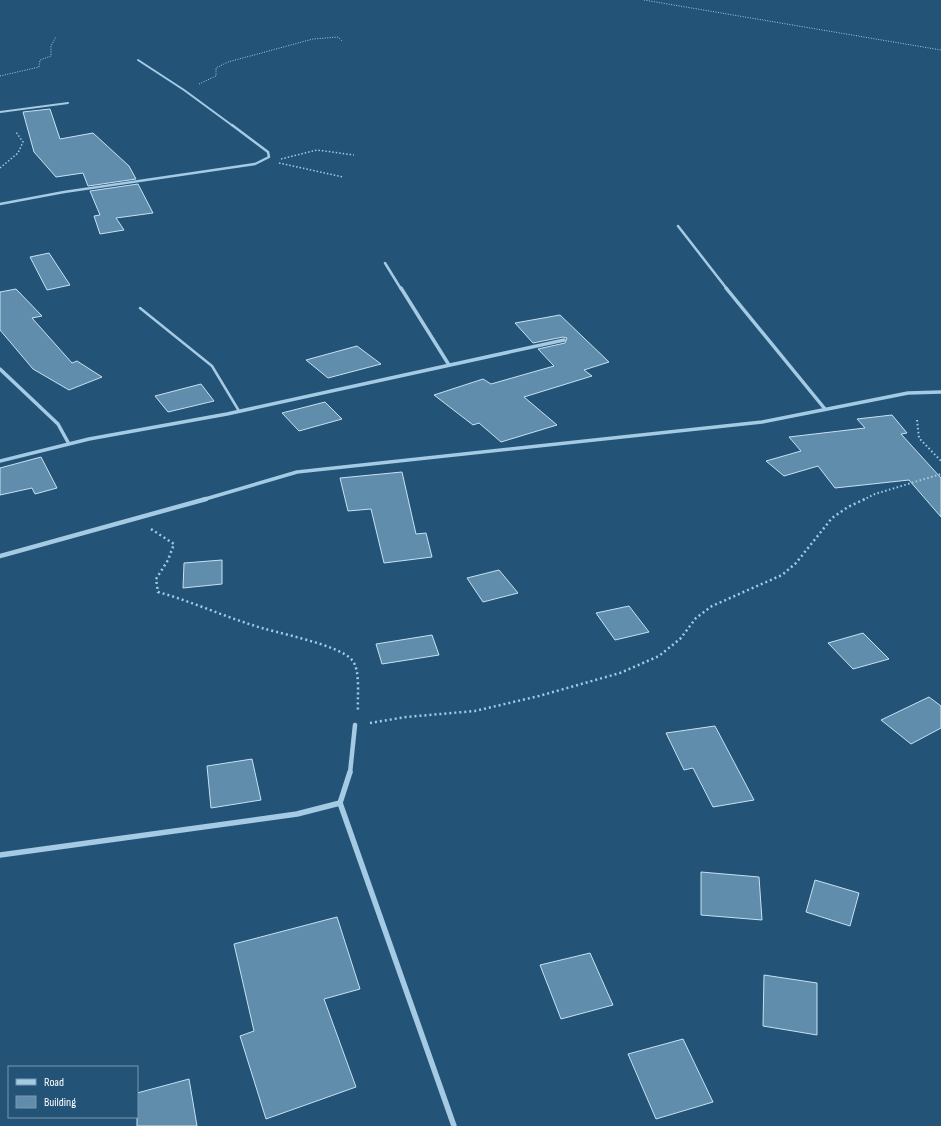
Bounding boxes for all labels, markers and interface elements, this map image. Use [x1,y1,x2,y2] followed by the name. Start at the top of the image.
[8,1066,138,1118] legend
[44,1075,64,1090] text: Road
[44,1095,76,1110] text: Building

